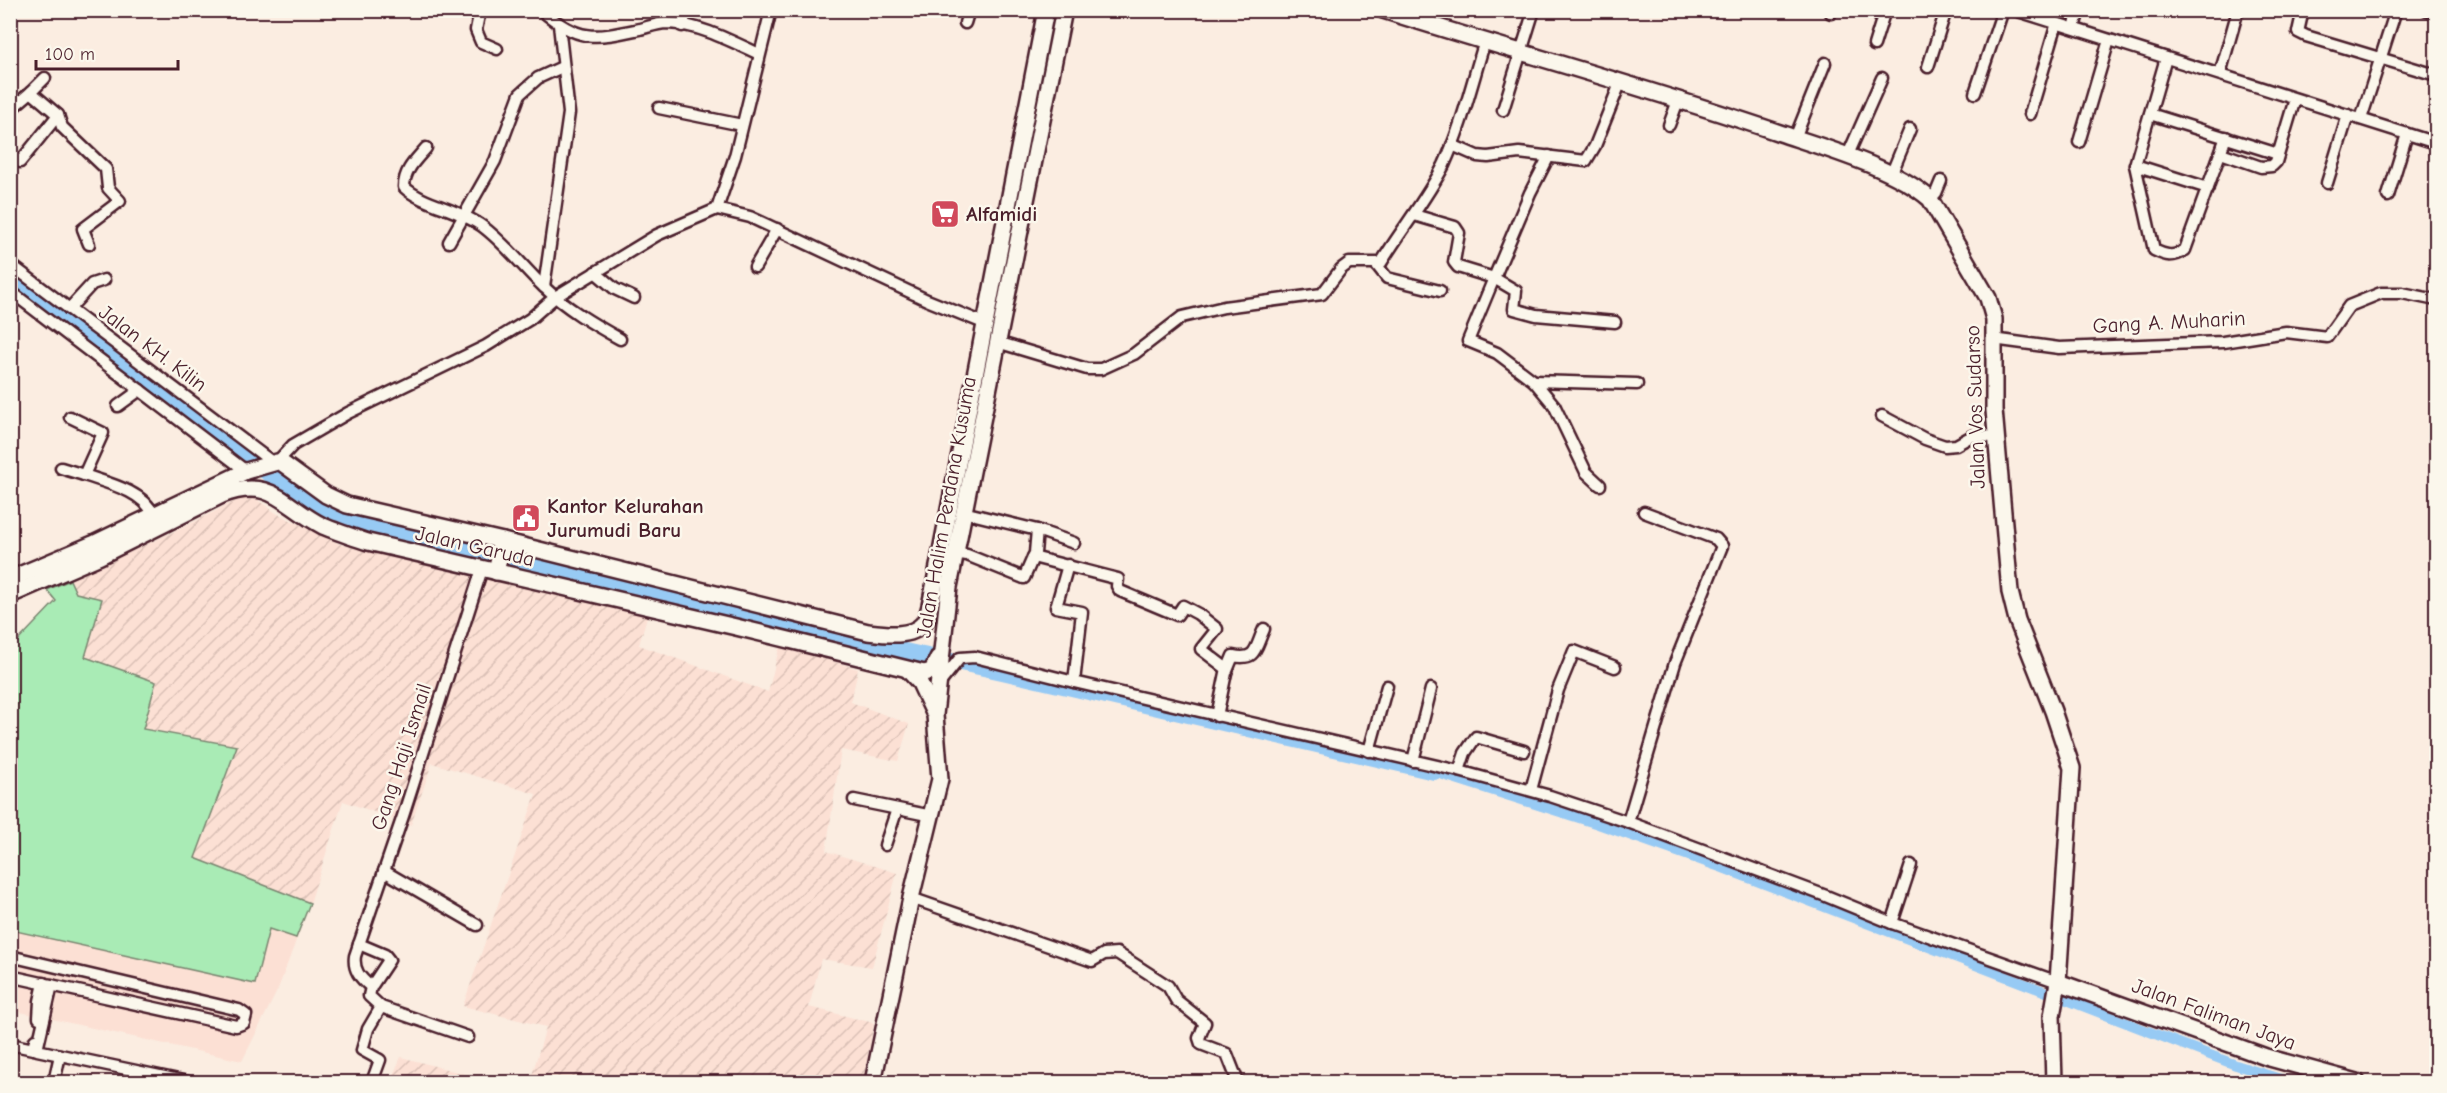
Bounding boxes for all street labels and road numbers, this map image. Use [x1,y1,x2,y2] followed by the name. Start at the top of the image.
[94,300,212,396] street label: Jalan KH. Kilin
[2092,306,2246,338] street label: Gang A. Muharin
[1960,325,1990,489] street label: Jalan Vos Sudarso
[911,374,981,640] street label: Jalan Halim Perdana Kusuma
[413,521,537,571] street label: Jalan Garuda
[366,681,436,833] street label: Gang Haji Ismail
[2129,973,2299,1055] street label: Jalan Faliman Jaya

